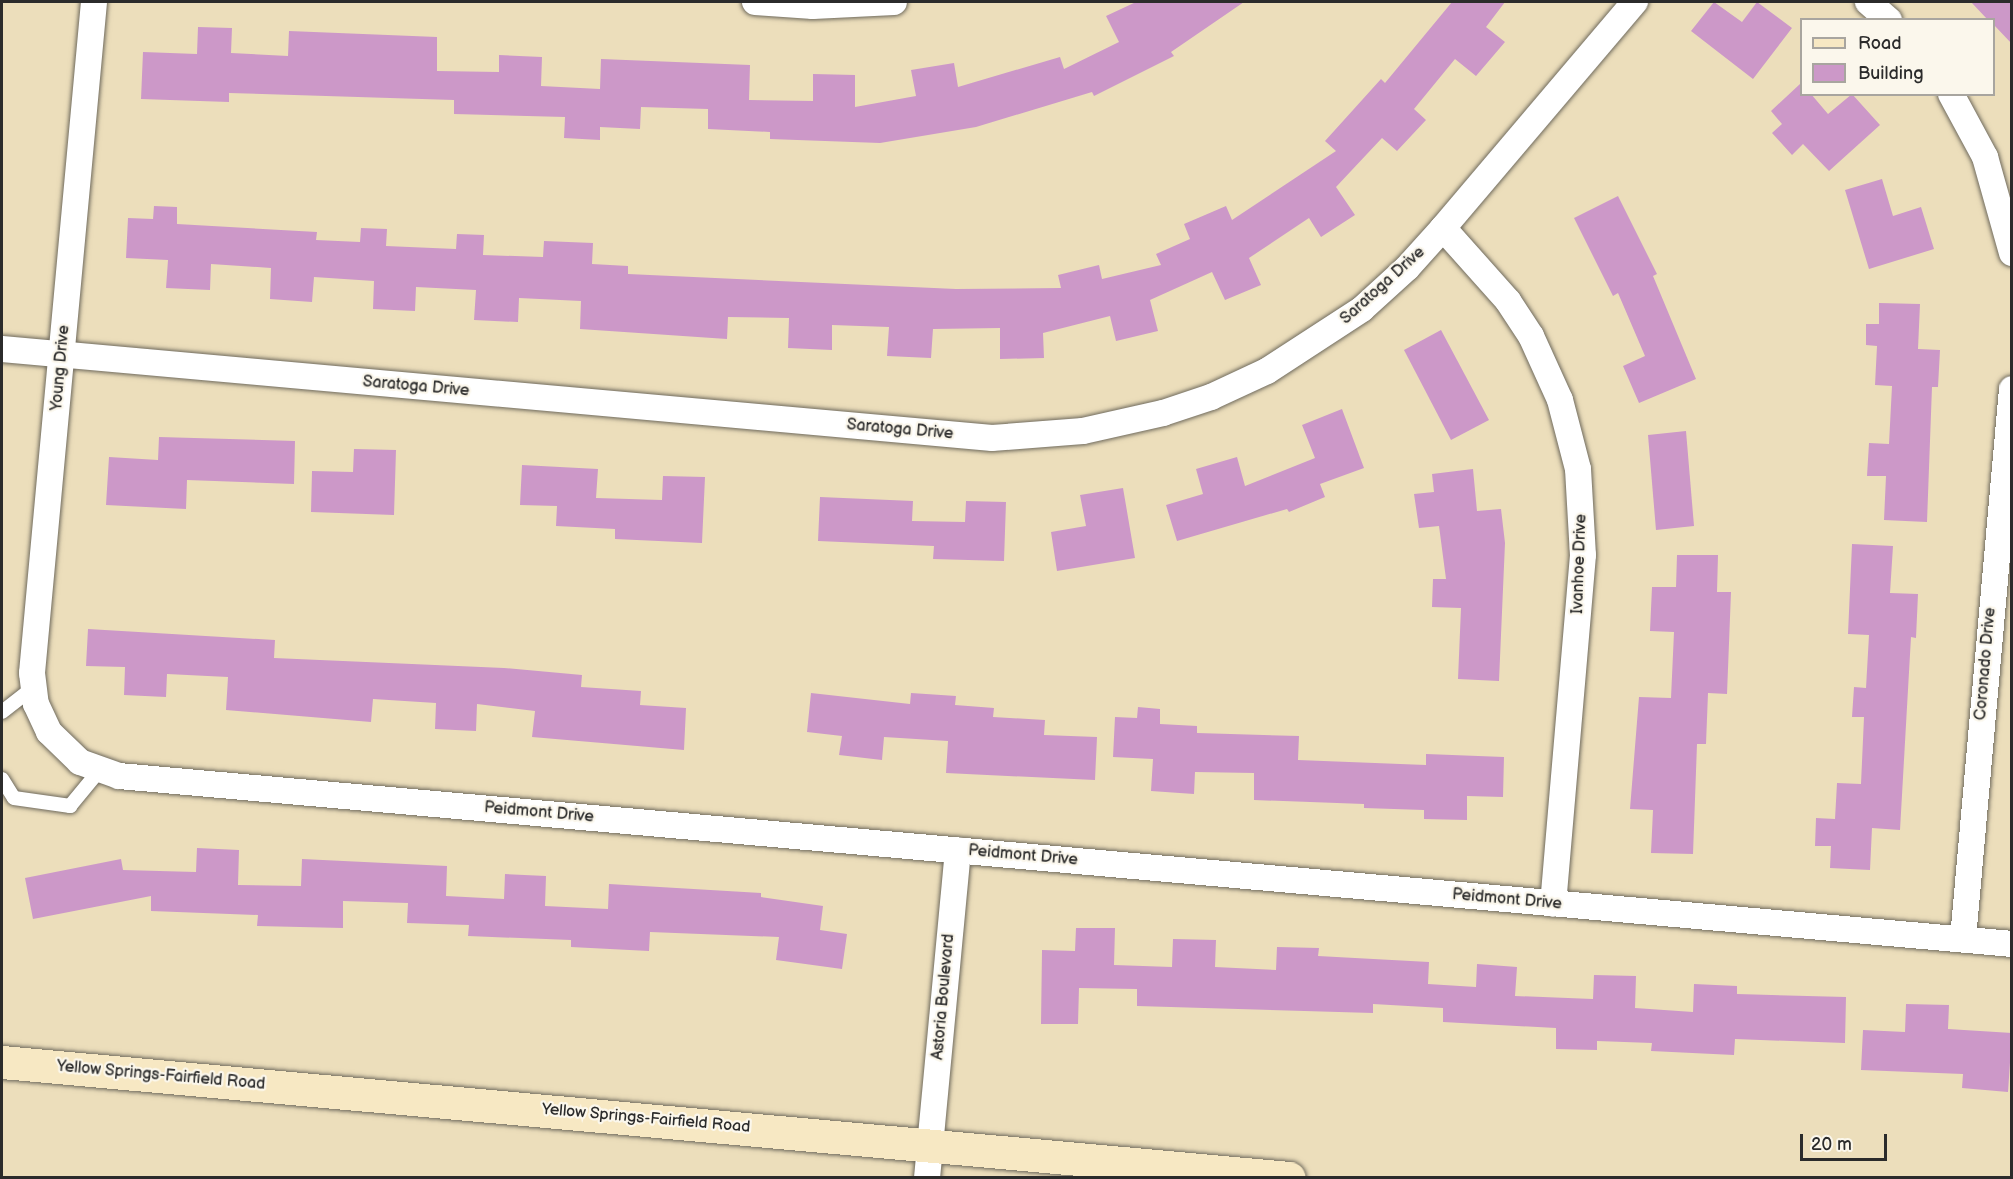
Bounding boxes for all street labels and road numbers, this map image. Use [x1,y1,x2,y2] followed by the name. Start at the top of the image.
[1337,243,1429,329] street label: Saratoga Drive
[48,324,74,412] street label: Young Drive
[362,373,470,401] street label: Saratoga Drive
[846,416,954,444] street label: Saratoga Drive
[1569,514,1591,614] street label: Ivanhoe Drive
[1972,607,2000,721] street label: Coronado Drive
[483,799,595,827] street label: Peidmont Drive
[967,842,1079,870] street label: Peidmont Drive
[1451,886,1563,914] street label: Peidmont Drive
[929,933,959,1061] street label: Astoria Boulevard
[56,1057,266,1095] street label: Yellow Springs-Fairfield Road
[541,1100,751,1138] street label: Yellow Springs-Fairfield Road

